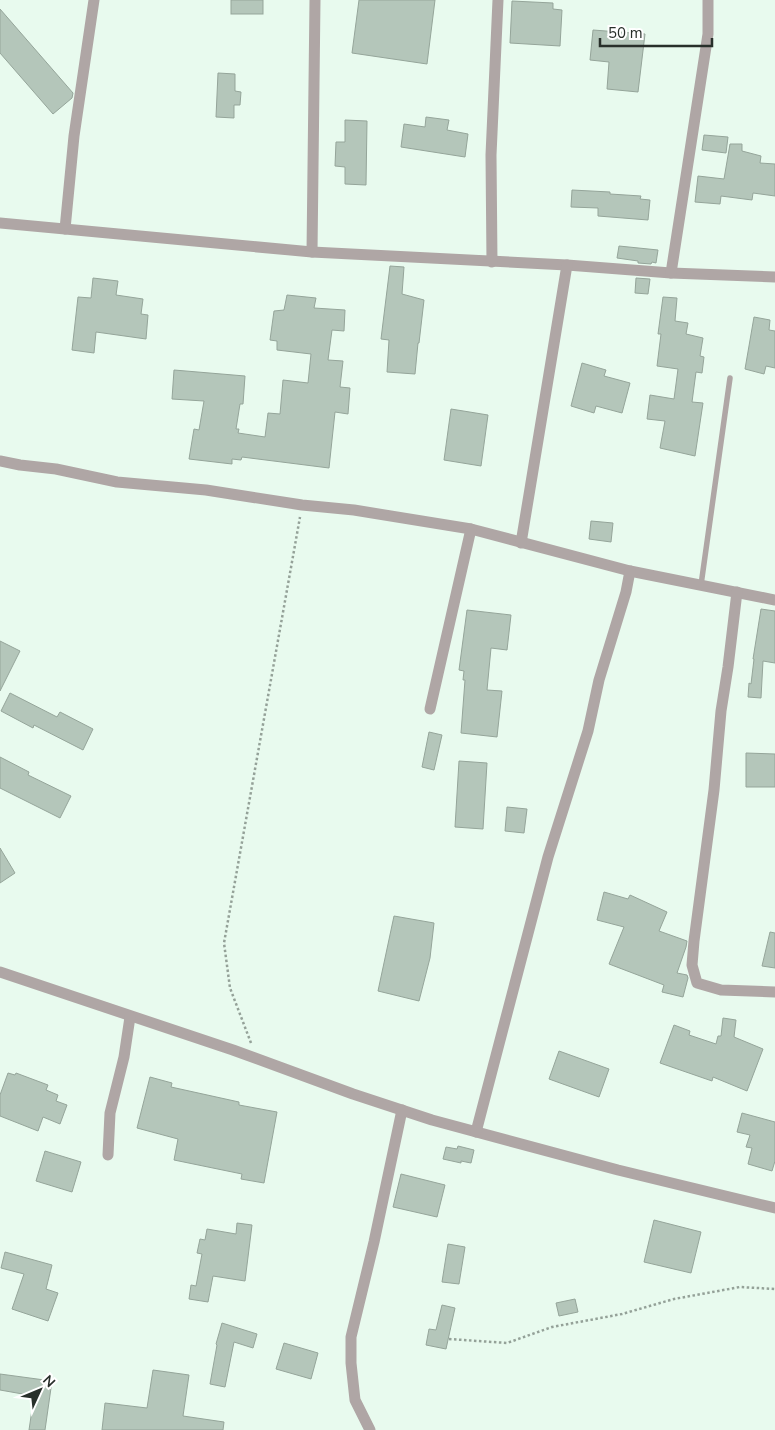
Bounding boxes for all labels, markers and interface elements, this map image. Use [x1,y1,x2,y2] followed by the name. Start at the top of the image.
[600,15,712,47] scale bar
[608,23,643,43] text: 50 m
[15,1365,65,1415] north arrow
[39,1371,59,1392] text: N

